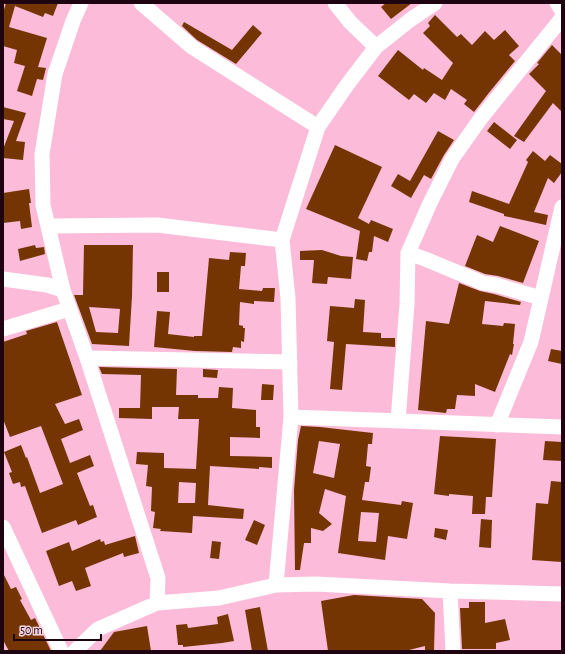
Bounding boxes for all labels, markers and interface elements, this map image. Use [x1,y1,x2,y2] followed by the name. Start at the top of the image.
[14,616,101,642] scale bar
[20,624,43,636] text: 50 m

